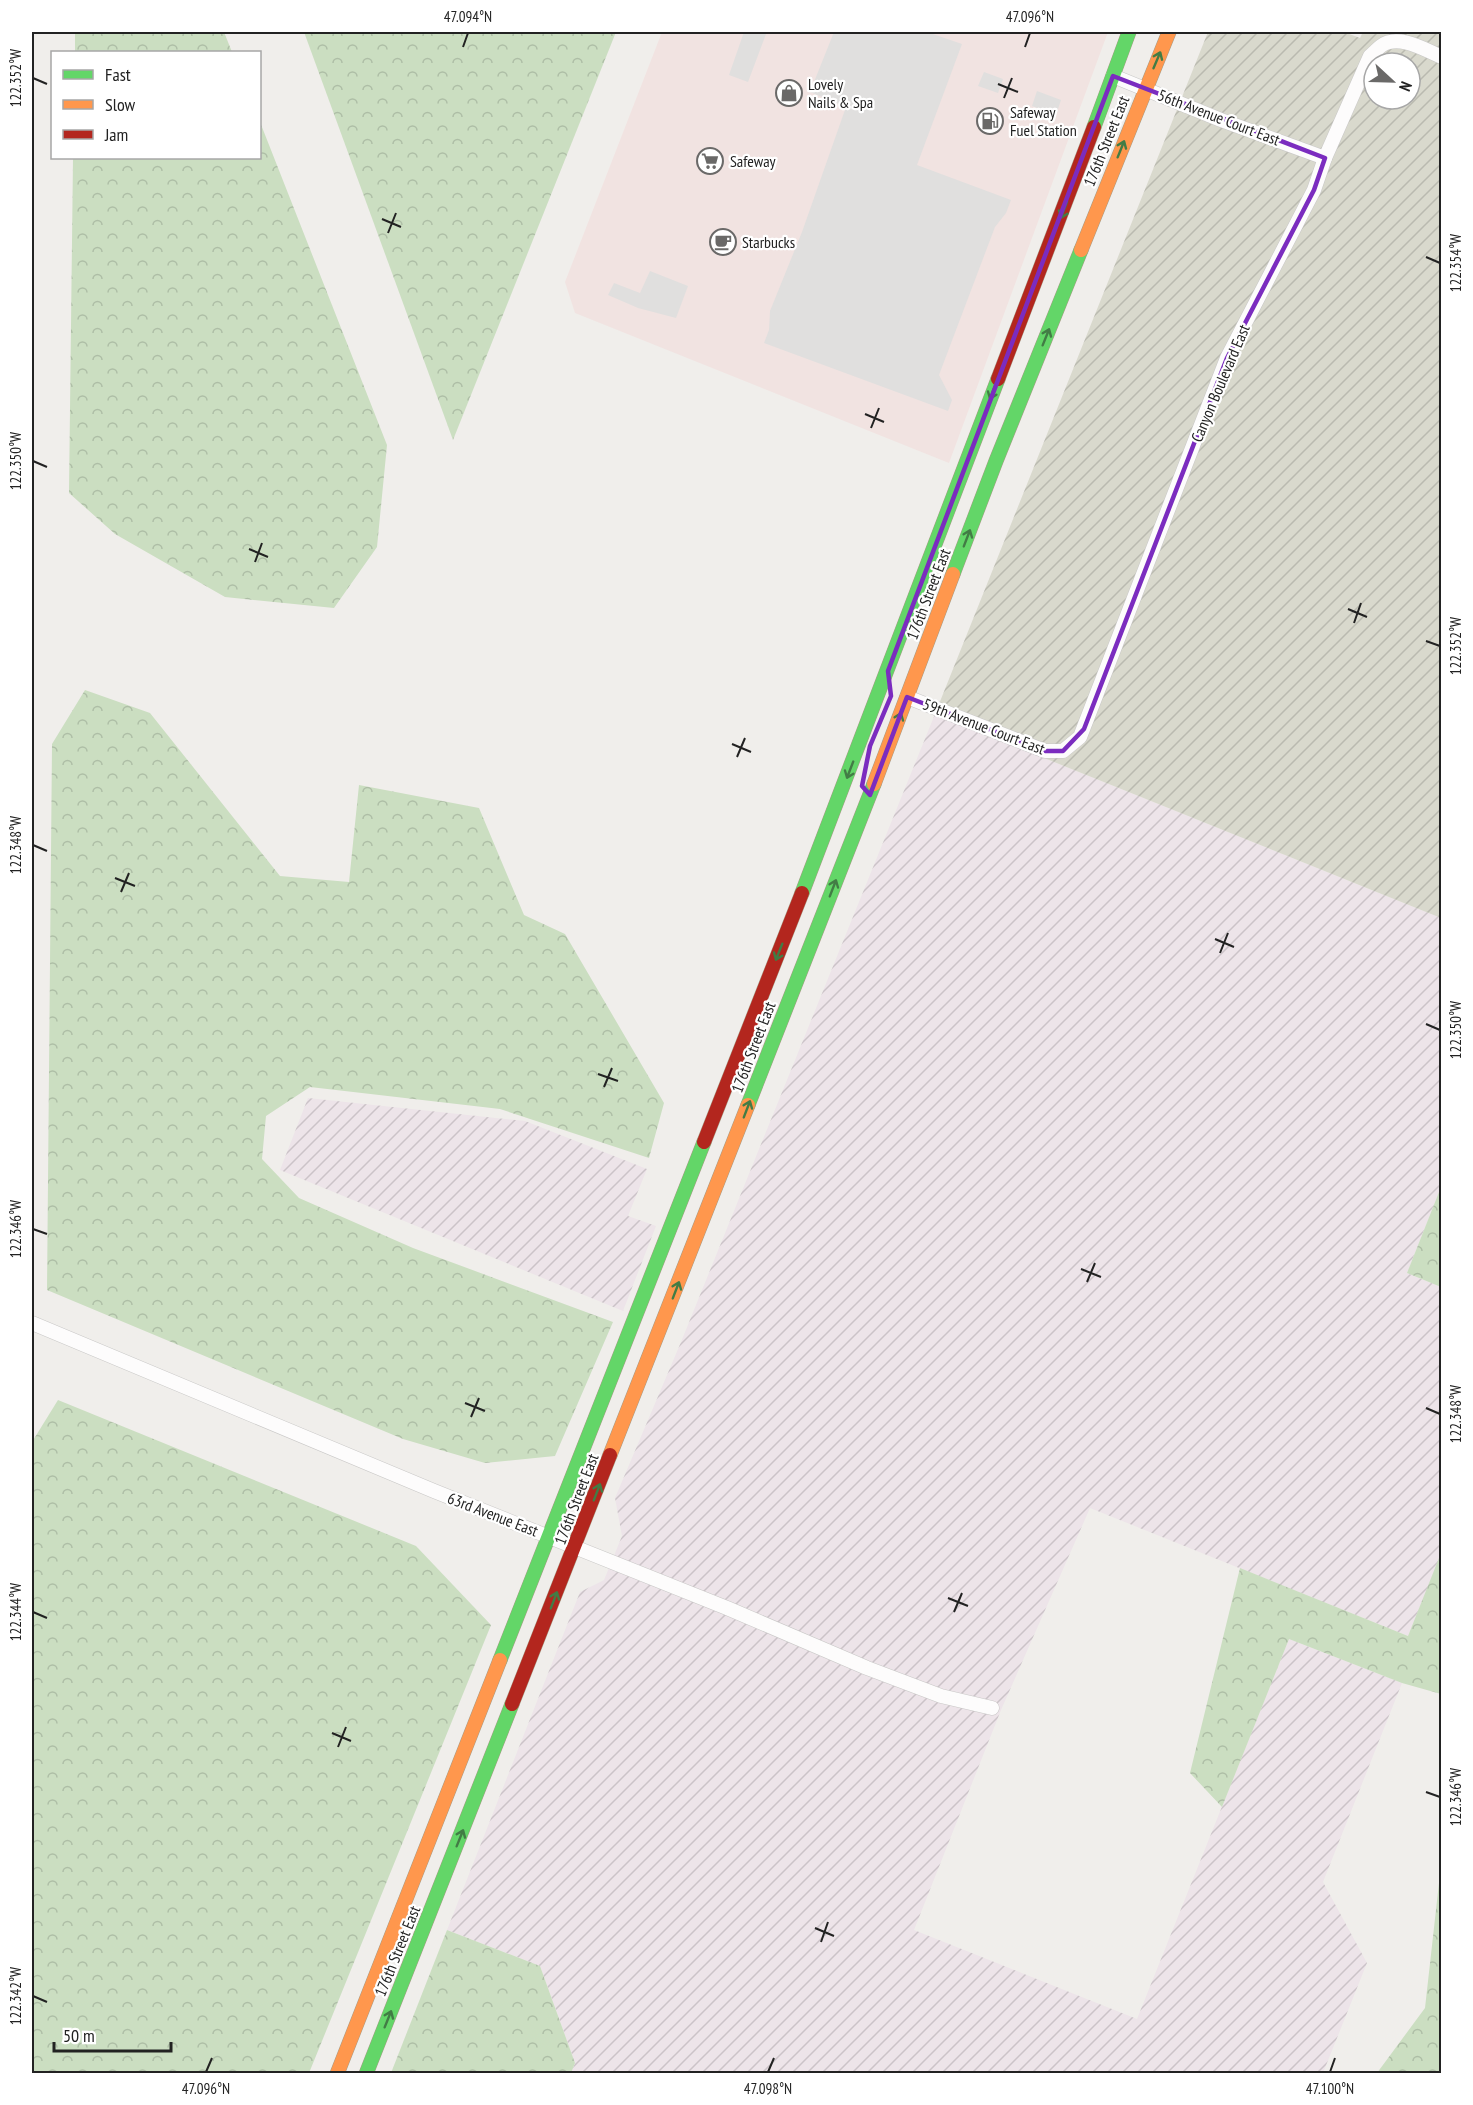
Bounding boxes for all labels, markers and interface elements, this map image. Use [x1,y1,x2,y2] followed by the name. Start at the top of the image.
[444,7,492,26] text: 47.094°N
[1006,7,1054,26] text: 47.096°N
[6,49,25,107] text: 122.352°W
[51,51,261,159] legend
[1152,51,1163,70] one-way arrow
[1362,51,1422,111] north arrow
[105,63,131,86] text: Fast
[808,74,873,112] place label: Lovely Nails & Spa
[774,78,804,108] shop icon: Lovely Nails & Spa
[1395,79,1417,94] text: N
[1155,85,1283,150] street label: 56th Avenue Court East
[1079,92,1133,189] street label: 176th Street East
[105,93,136,116] text: Slow
[1010,102,1077,140] place label: Safeway Fuel Station
[975,106,1005,136] fuel station icon: Safeway Fuel Station
[104,123,128,146] text: Jam
[1116,140,1127,159] one-way arrow
[695,146,725,176] supermarket icon: Safeway
[730,151,776,171] place label: Safeway
[1057,200,1068,218] one-way arrow
[708,227,738,257] cafe icon: Starbucks
[742,232,795,252] place label: Starbucks
[1446,234,1465,292] text: 122.354°W
[1186,321,1254,445] street label: Canyon Boulevard East
[1041,329,1052,347] one-way arrow
[987,382,998,400] one-way arrow
[6,432,25,490] text: 122.350°W
[962,530,973,548] one-way arrow
[901,545,955,642] street label: 176th Street East
[1446,617,1465,675] text: 122.352°W
[920,694,1048,759] street label: 59th Avenue Court East
[893,712,904,731] one-way arrow
[844,761,855,779] one-way arrow
[6,816,25,874] text: 122.348°W
[828,879,839,898] one-way arrow
[773,942,784,961] one-way arrow
[726,998,780,1095] street label: 176th Street East
[1446,1001,1465,1059] text: 122.350°W
[742,1100,753,1119] one-way arrow
[6,1200,25,1258] text: 122.346°W
[671,1282,682,1300] one-way arrow
[1446,1385,1465,1443] text: 122.348°W
[549,1450,603,1547] street label: 176th Street East
[592,1483,603,1501] one-way arrow
[445,1488,542,1541] street label: 63rd Avenue East
[6,1583,25,1641] text: 122.344°W
[549,1592,560,1610] one-way arrow
[1446,1768,1465,1826] text: 122.346°W
[455,1829,466,1848] one-way arrow
[370,1902,424,1999] street label: 176th Street East
[6,1967,25,2025] text: 122.342°W
[383,2010,394,2029] one-way arrow
[54,2015,171,2053] scale bar
[63,2024,95,2047] text: 50 m
[182,2079,230,2098] text: 47.096°N
[744,2079,792,2098] text: 47.098°N
[1306,2079,1354,2098] text: 47.100°N

